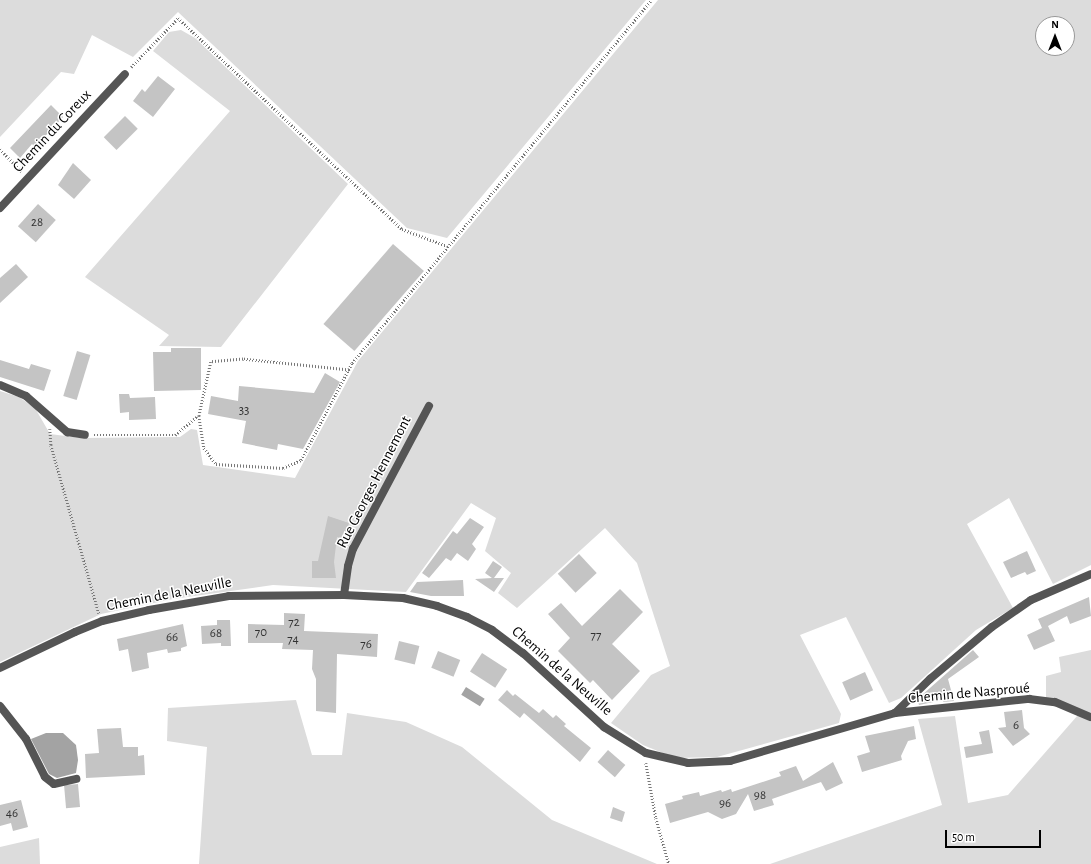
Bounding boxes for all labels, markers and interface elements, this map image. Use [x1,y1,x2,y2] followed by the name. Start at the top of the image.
[1035,16,1075,56] north arrow
[1051,19,1059,30] text: N
[9,86,95,176] street label: Chemin du Coreux
[31,215,43,231] house number: 28
[239,403,249,419] house number: 33
[333,413,415,551] street label: Rue Georges Hennemont
[105,573,233,615] street label: Chemin de la Neuville
[288,615,300,631] house number: 72
[508,622,616,720] street label: Chemin de la Neuville
[255,625,267,641] house number: 70
[210,626,222,642] house number: 68
[591,628,601,644] house number: 77
[166,630,178,646] house number: 66
[287,632,299,648] house number: 74
[360,637,372,653] house number: 76
[907,679,1031,707] street label: Chemin de Nasproué
[1013,718,1019,734] house number: 6
[754,788,766,804] house number: 98
[719,796,731,812] house number: 96
[6,806,18,822] house number: 46
[947,822,1043,848] scale bar
[952,831,975,843] text: 50 m

